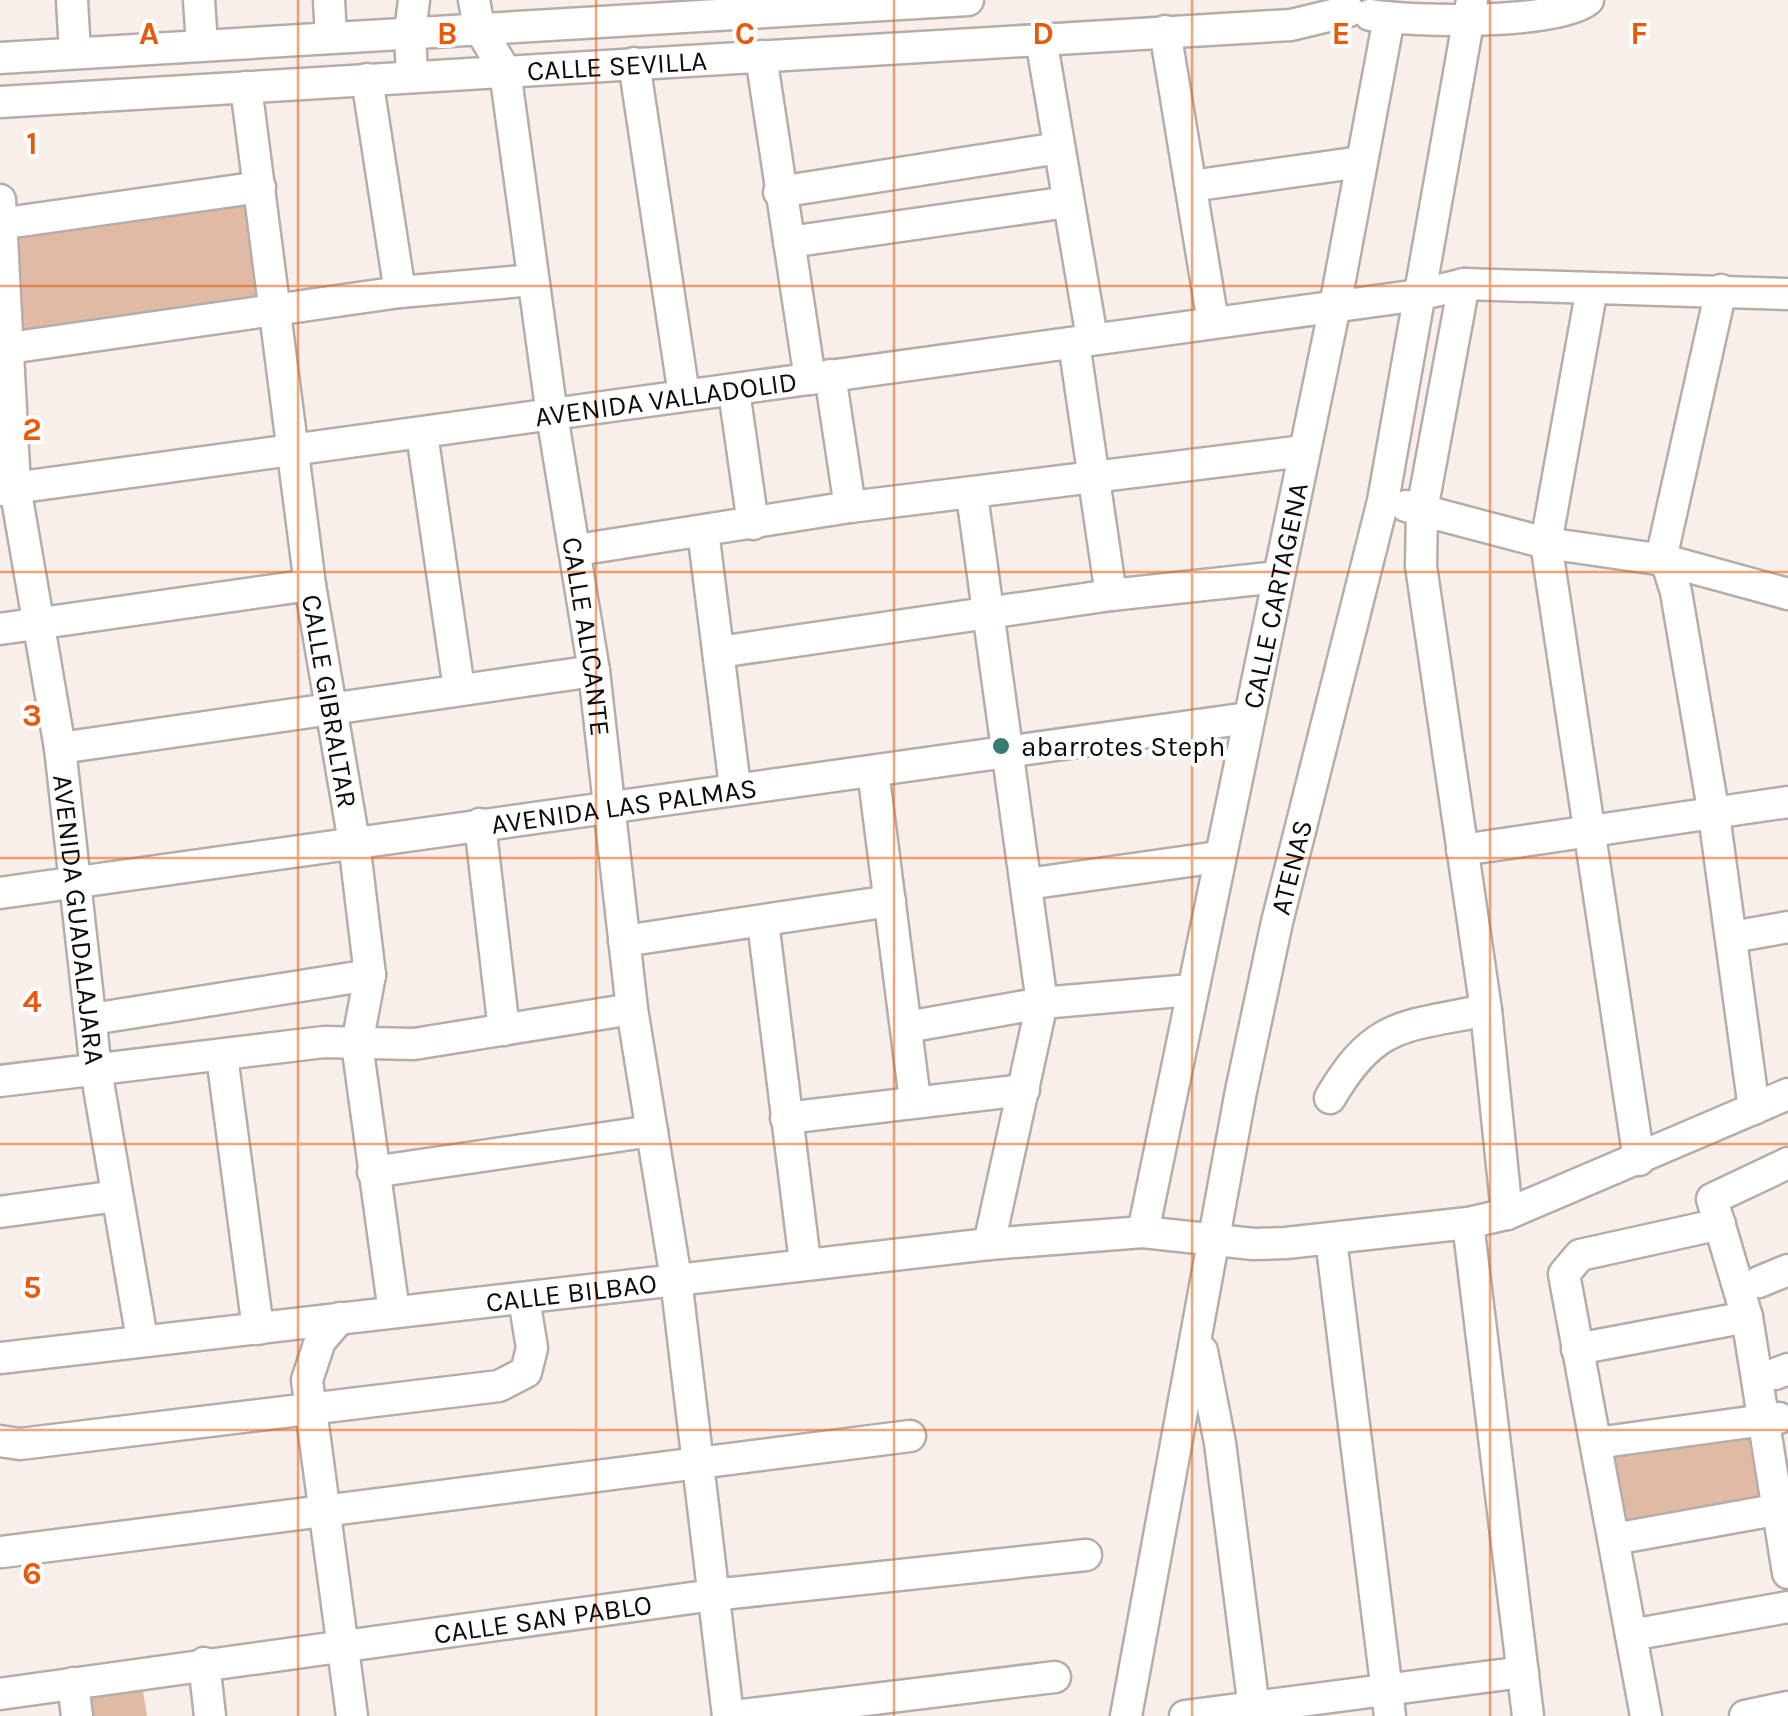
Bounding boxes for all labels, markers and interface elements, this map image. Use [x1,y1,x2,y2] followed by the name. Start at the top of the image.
[139,15,159,52] text: A
[437,15,457,52] text: B
[735,15,755,52] text: C
[1032,15,1054,52] text: D
[1332,15,1350,52] text: E
[1630,15,1648,52] text: F
[526,44,708,88] street label: CALLE SEVILLA
[26,125,38,162] text: 1
[533,365,799,433] street label: AVENIDA VALLADOLID
[22,411,42,448] text: 2
[1236,480,1315,712] street label: CALLE CARTAGENA
[555,534,617,738] street label: CALLE ALICANTE
[295,592,364,811] street label: CALLE GIBRALTAR
[22,697,42,734] text: 3
[1021,730,1225,763] place label: abarrotes Steph
[990,735,1012,757] marker: abarrotes Steph
[489,771,759,841] street label: AVENIDA LAS PALMAS
[46,773,111,1067] street label: AVENIDA GUADALAJARA
[1264,816,1319,918] street label: ATENAS
[22,983,42,1020] text: 4
[484,1266,658,1319] street label: CALLE BILBAO
[23,1269,41,1306] text: 5
[22,1555,42,1592] text: 6
[432,1588,654,1651] street label: CALLE SAN PABLO

